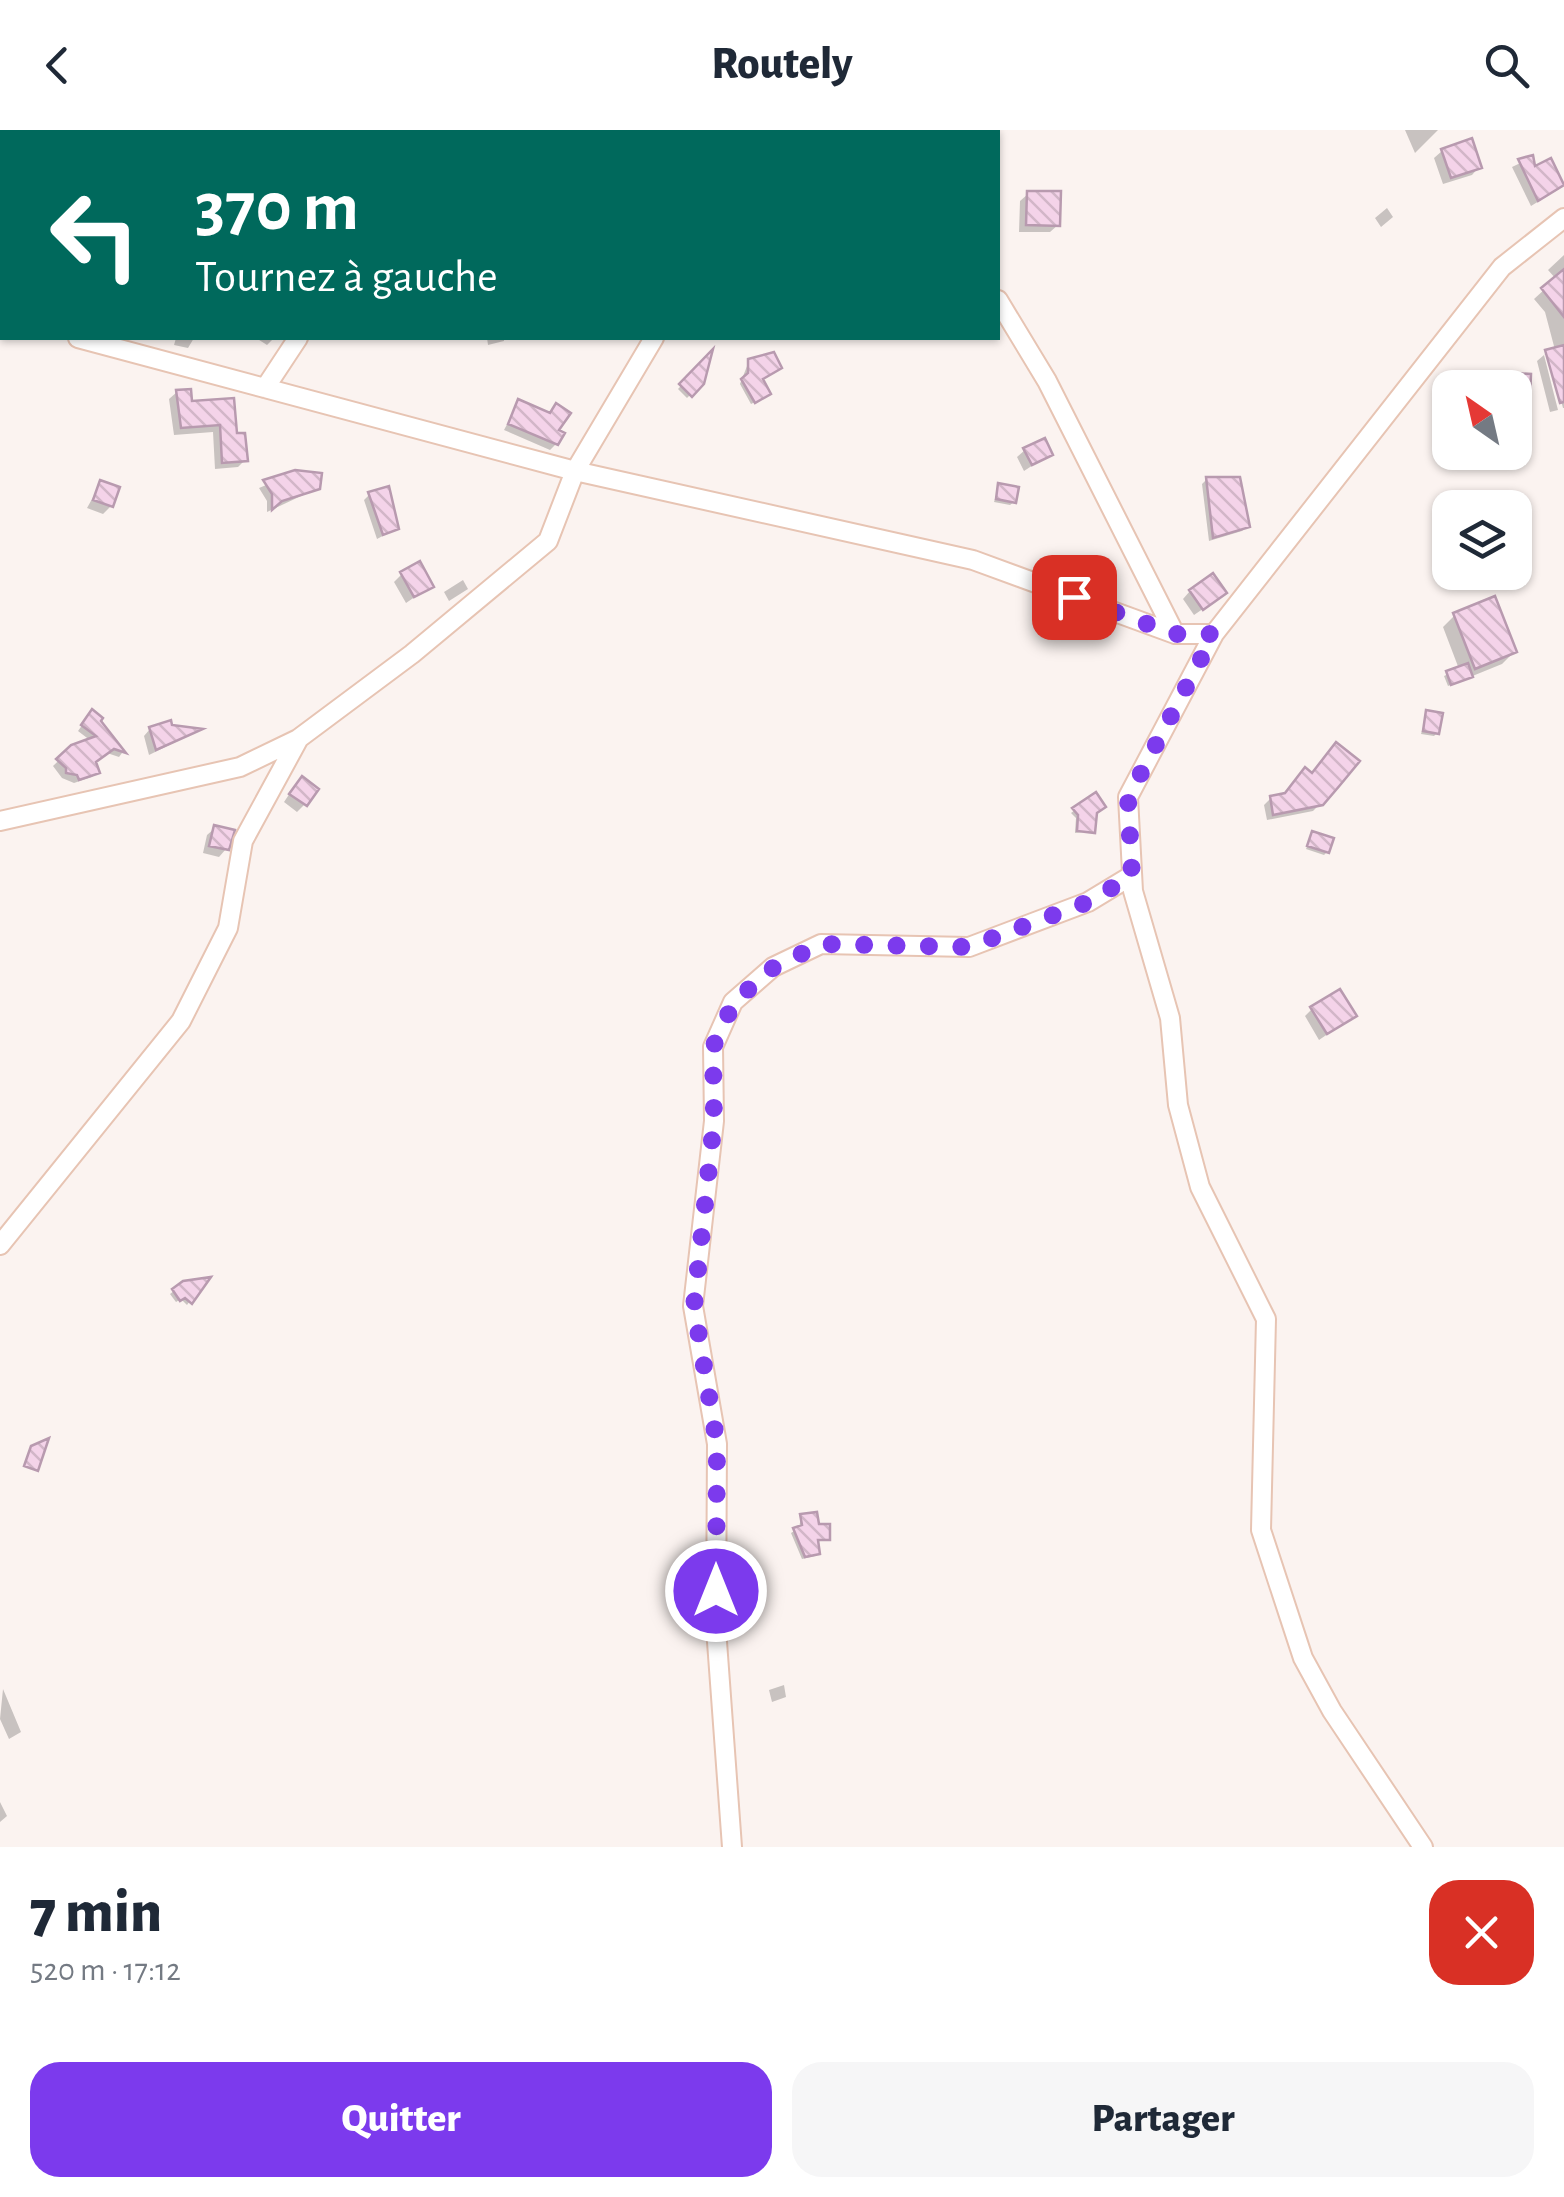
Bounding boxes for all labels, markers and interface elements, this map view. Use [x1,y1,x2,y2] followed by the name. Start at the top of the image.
[30,38,85,93] icon: back
[1479,38,1534,93] icon: search
[711,42,853,87] text: Routely
[30,170,160,300] icon: left
[195,173,359,243] text: 370 m
[195,255,498,300] text: Tournez à gauche
[1432,370,1532,470] north arrow
[1432,370,1532,590] map controls
[1432,490,1532,590] button: layers
[1032,555,1117,640] pin
[1047,570,1102,625] icon: arrive
[664,1539,768,1643] position arrow
[1429,1880,1534,1985] button: close
[30,1883,162,1943] text: 7 min
[30,1954,181,1986] text: 520 m · 17:12
[30,2062,772,2177] button: Quitter
[792,2062,1534,2177] button: Partager

